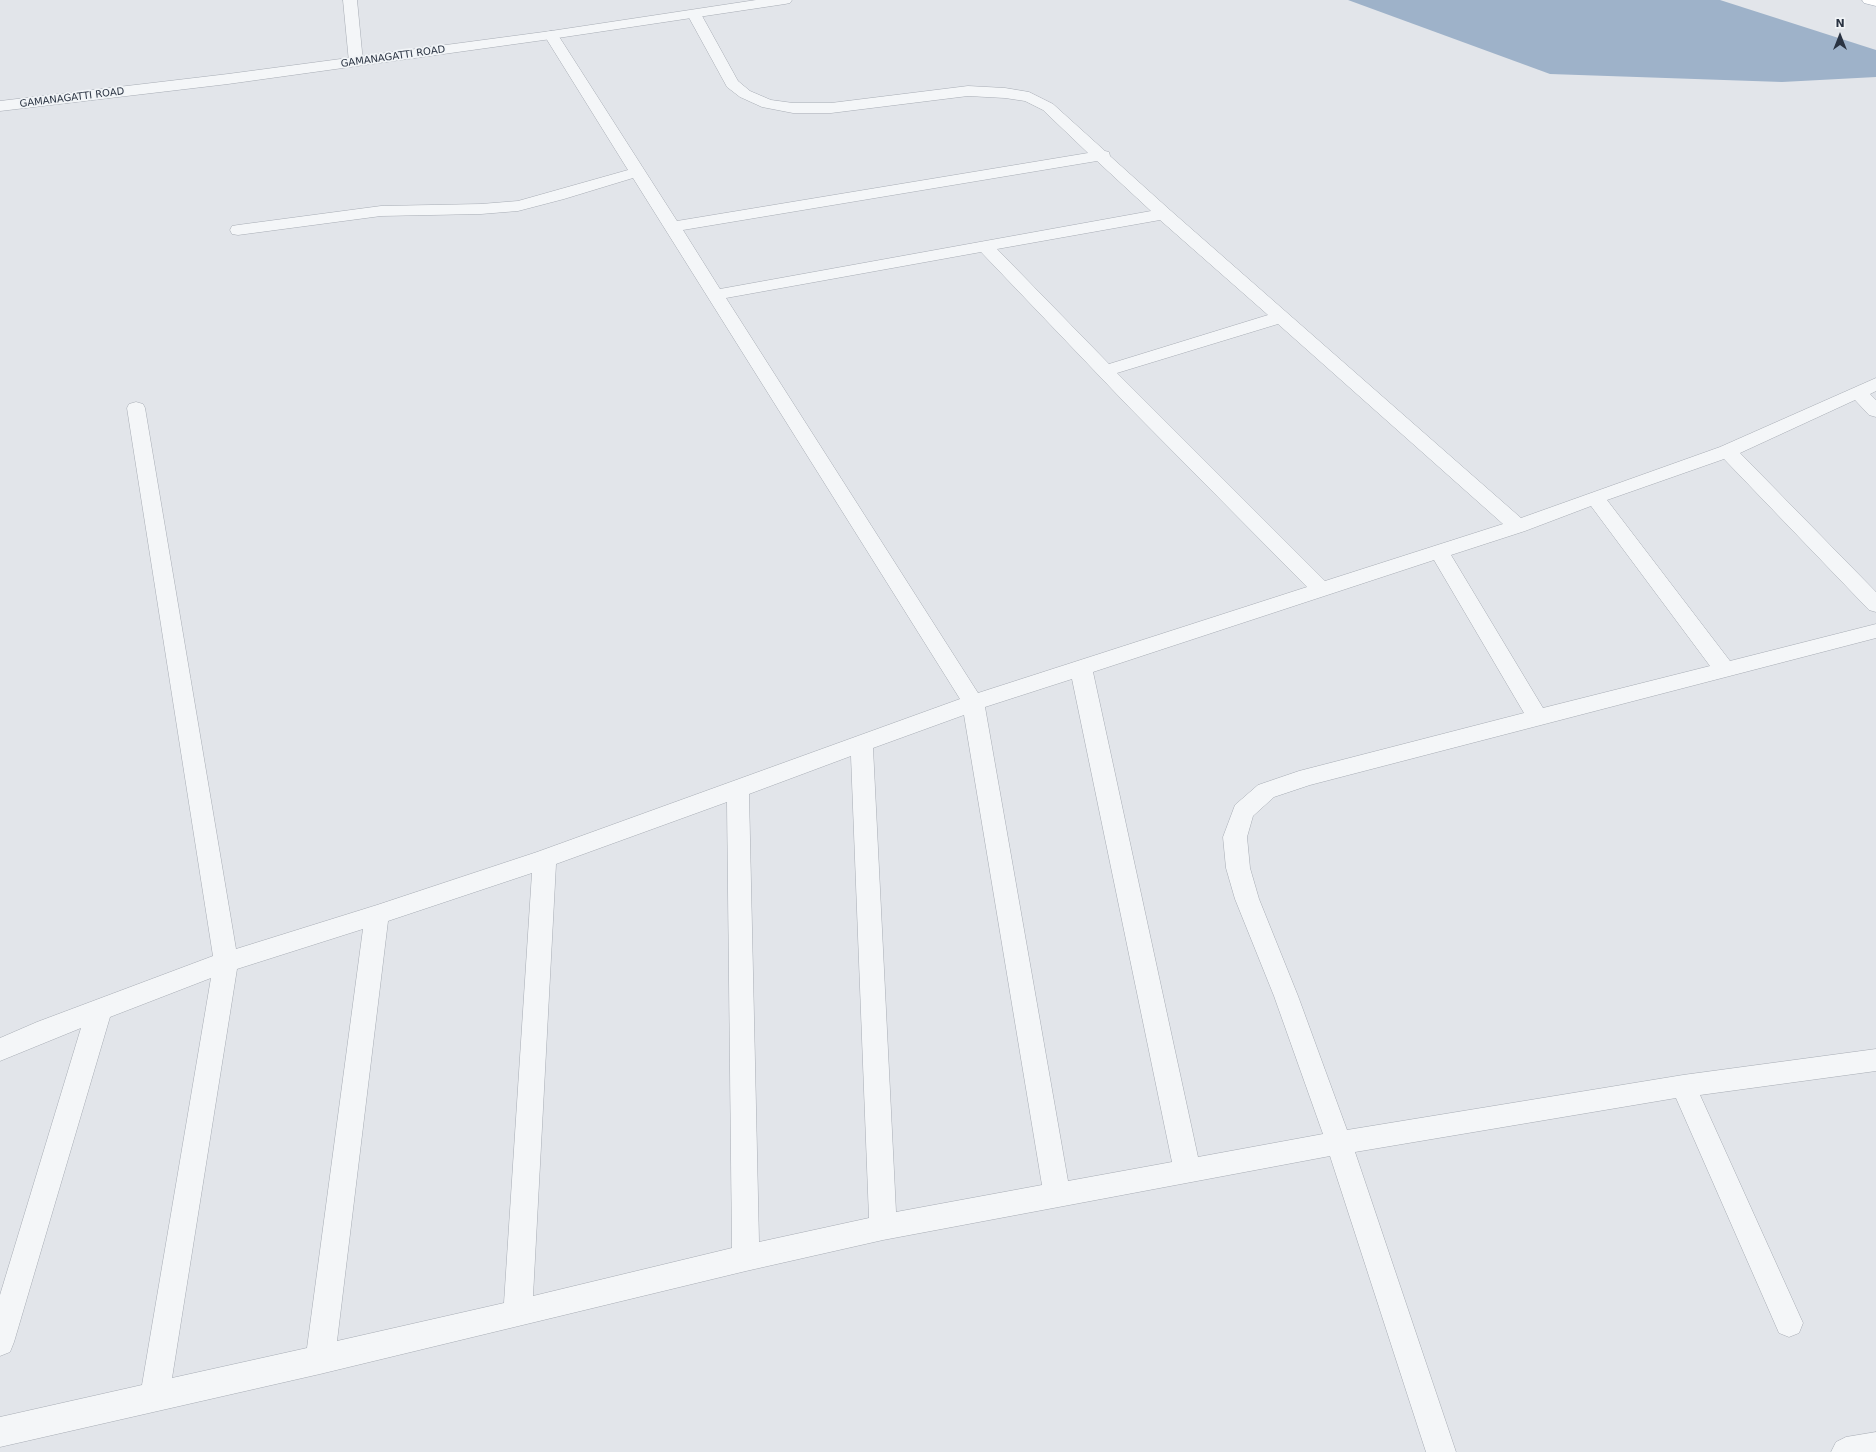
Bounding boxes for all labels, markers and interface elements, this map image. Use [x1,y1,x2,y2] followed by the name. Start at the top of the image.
[1820,16,1860,56] north arrow
[1835,17,1845,30] text: N
[340,44,446,70] street label: GAMANAGATTI ROAD
[19,86,125,110] street label: GAMANAGATTI ROAD

